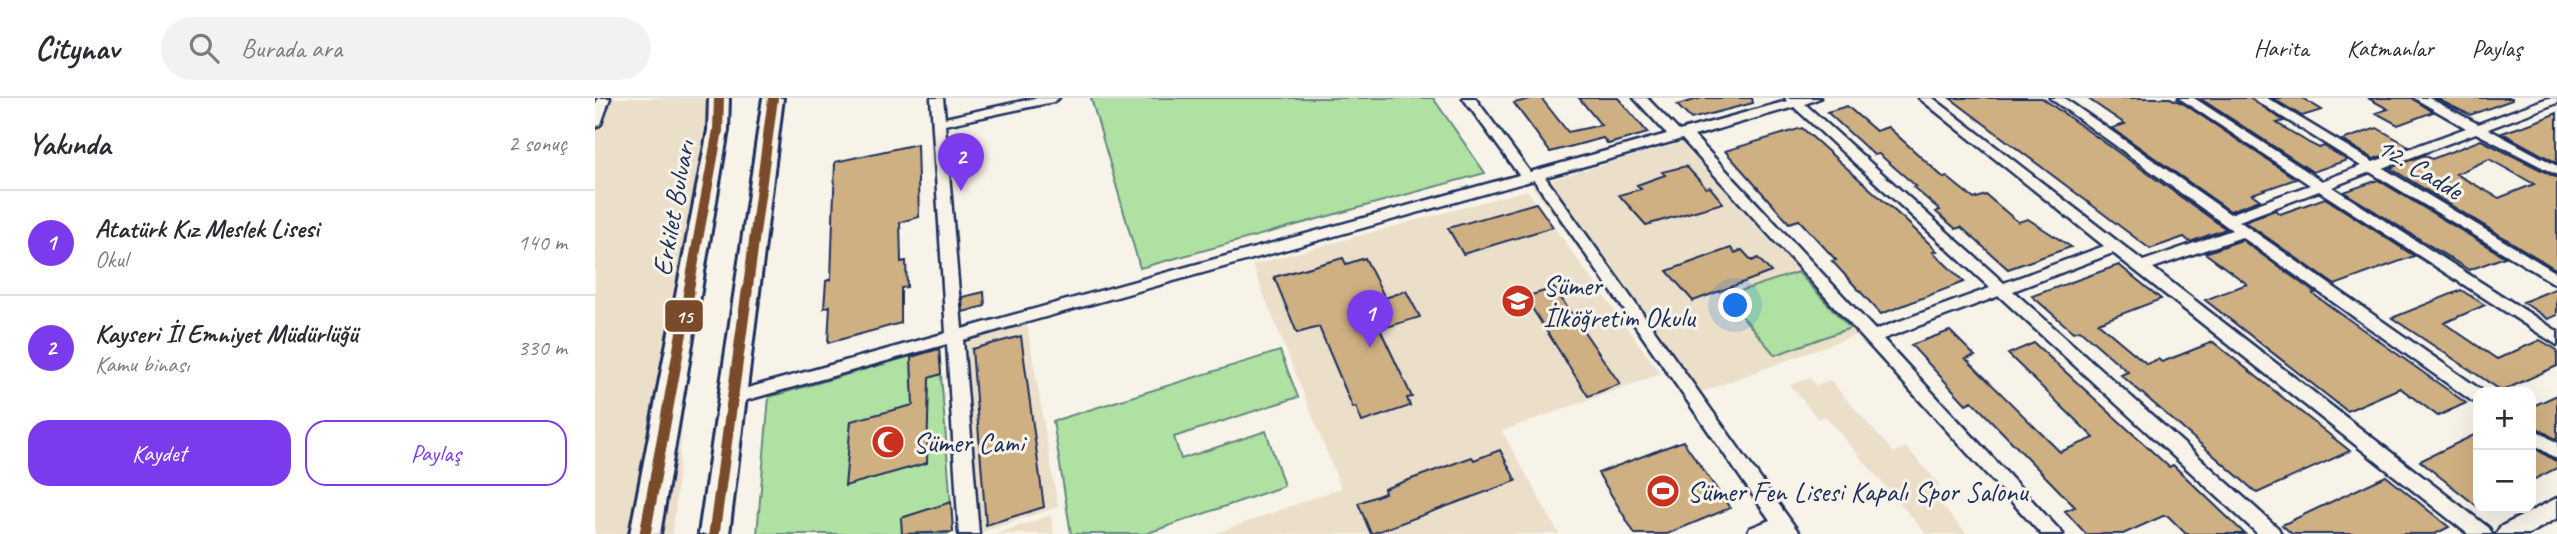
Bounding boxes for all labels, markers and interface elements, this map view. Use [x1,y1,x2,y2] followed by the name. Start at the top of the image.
[161,17,651,80] search box
[35,27,119,69] text: Citynav
[185,29,223,67] icon: search
[241,32,342,65] text: Burada ara
[2254,33,2309,63] text: Harita
[2347,33,2434,63] text: Katmanlar
[2472,33,2522,63] text: Paylaş
[28,125,110,163] text: Yakında
[508,129,567,158] text: 2 sonuç
[2371,129,2471,208] street label: 12. Cadde
[938,133,984,191] pin: 2
[644,136,702,278] street label: Erkilet Bulvarı
[95,212,319,245] text: Atatürk Kız Meslek Lisesi
[46,228,56,257] text: 1
[518,228,567,257] text: 140 m
[95,245,128,274] text: Okul
[1543,268,1697,335] place label: Sümer İlköğretim Okulu
[1499,282,1537,320] school or university icon: Sümer İlköğretim Okulu
[1718,288,1752,322] your location
[1347,290,1393,348] pin: 1
[664,299,704,333] line badge: 15
[676,305,694,329] text: 15
[95,317,357,350] text: Kayseri İl Emniyet Müdürlüğü
[46,333,56,362] text: 2
[518,333,567,362] text: 330 m
[95,350,189,379] text: Kamu binası
[2473,387,2536,513] map controls
[2473,387,2536,450] button: +
[28,420,291,486] button: Kaydet
[305,420,567,486] button: Paylaş
[869,423,907,461] mosque icon: Sümer Cami
[913,425,1028,460] place label: Sümer Cami
[2473,450,2536,513] button: −
[1644,472,1682,510] sports icon: Sümer Fen Lisesi Kapalı Spor Salonu
[1687,474,2029,509] place label: Sümer Fen Lisesi Kapalı Spor Salonu

